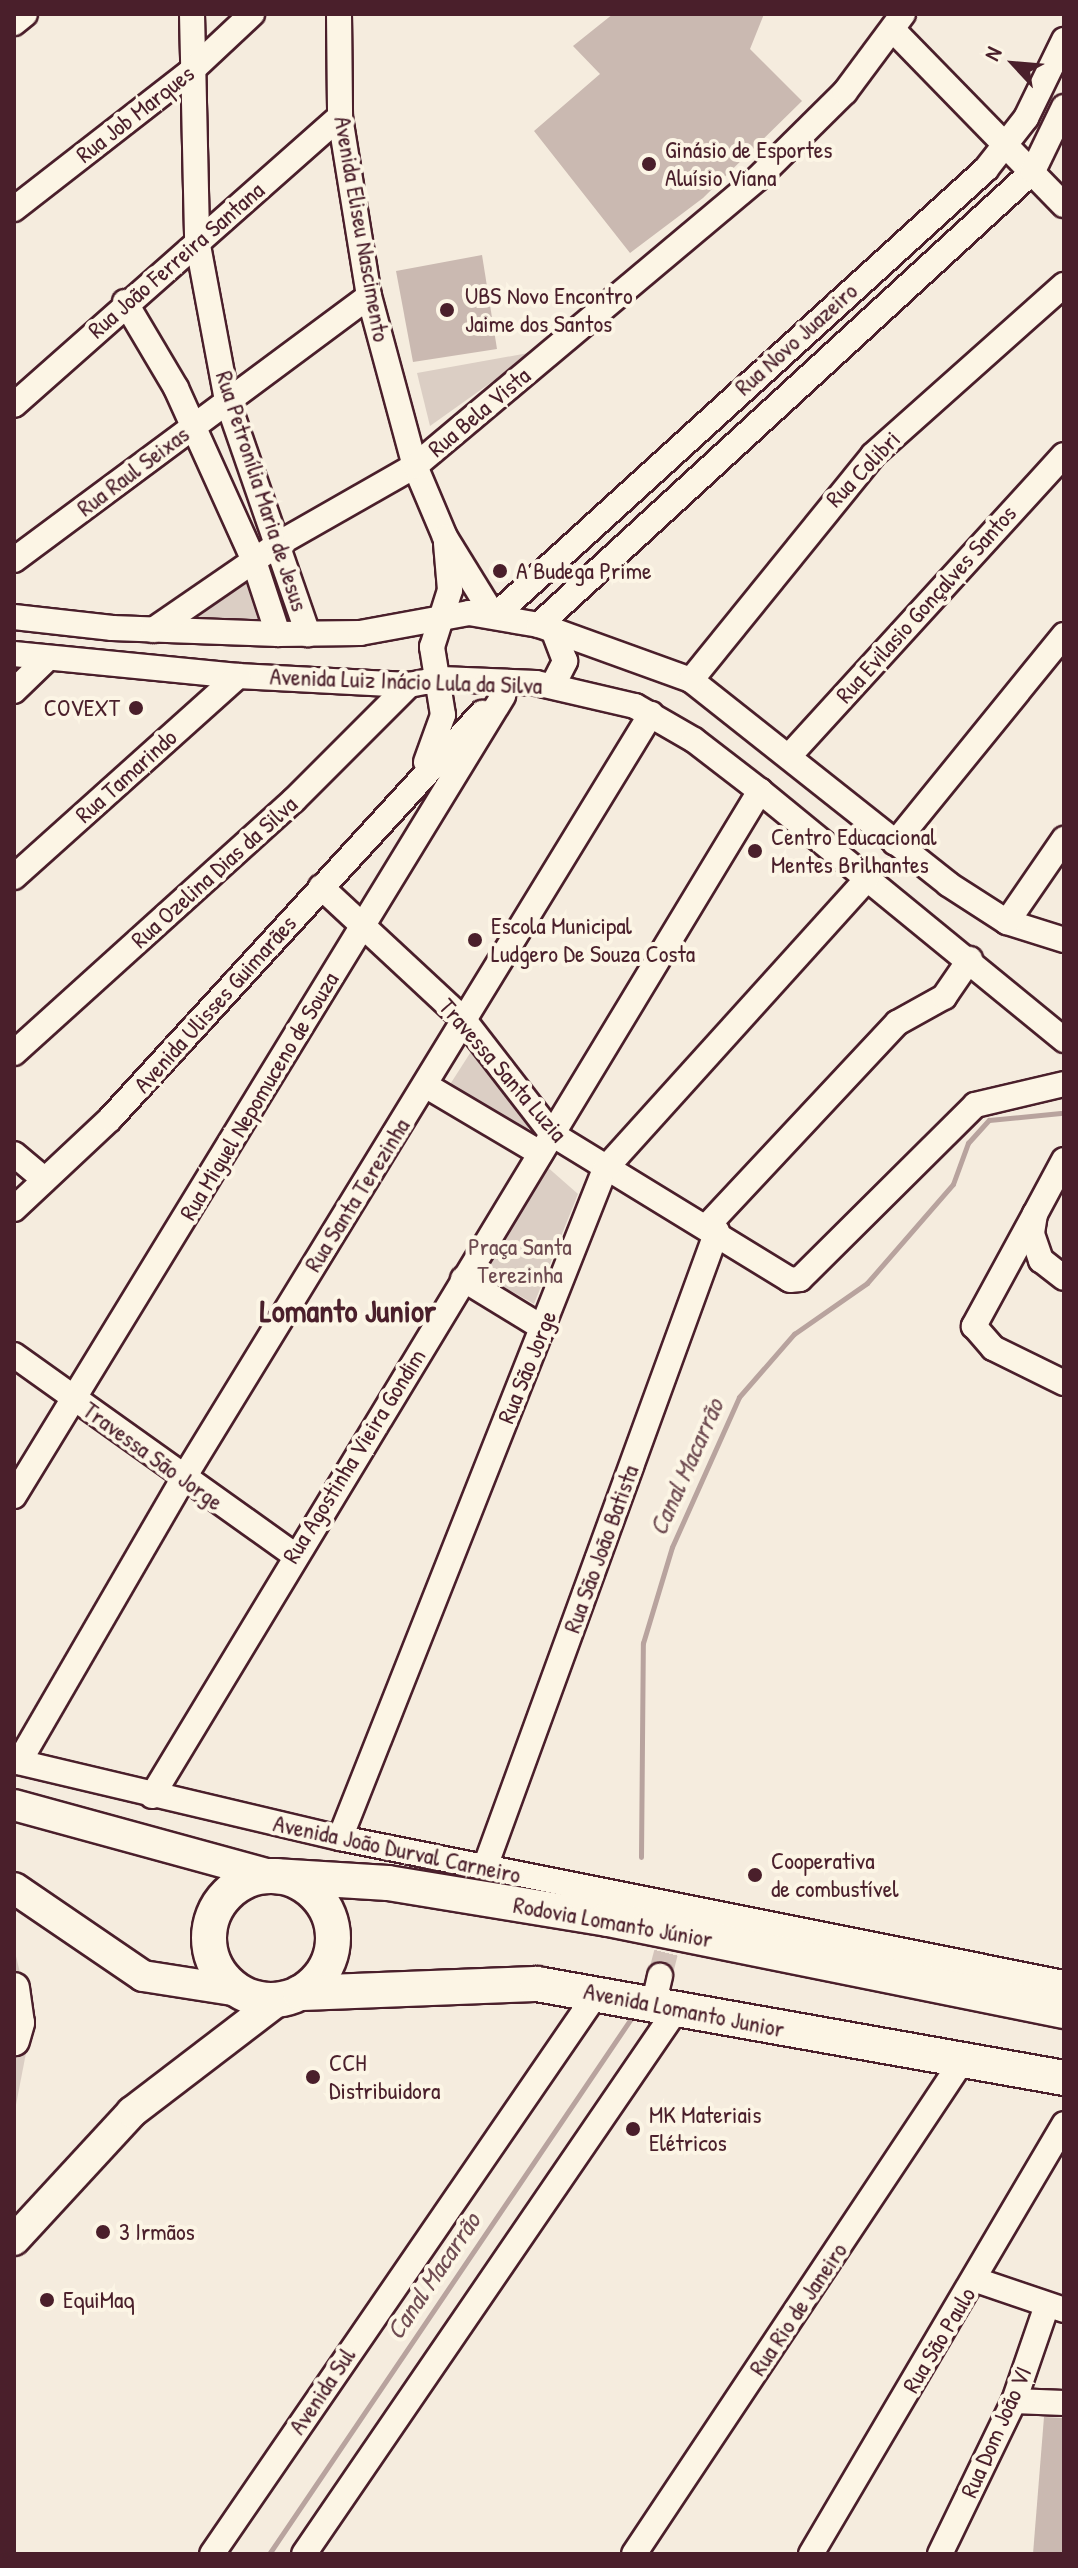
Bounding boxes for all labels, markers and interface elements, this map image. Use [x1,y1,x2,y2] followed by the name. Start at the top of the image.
[974,24,1054,104] north arrow
[976,42,1008,65] text: N
[70,59,200,169] street label: Rua Job Marques
[328,114,396,344] street label: Avenida Eliseu Nascimento
[665,136,832,192] place label: Ginásio de Esportes Aluísio Viana
[640,155,658,173] marker: Ginásio de Esportes Aluísio Viana
[82,176,270,344] street label: Rua João Ferreira Santana
[729,277,863,401] street label: Rua Novo Juazeiro
[465,282,633,338] place label: UBS Novo Encontro Jaime dos Santos
[436,299,458,321] marker: UBS Novo Encontro Jaime dos Santos
[422,361,536,463] street label: Rua Bela Vista
[210,367,314,615] street label: Rua Petronília Maria de Jesus
[71,420,195,522] street label: Rua Raul Seixas
[820,425,906,513] street label: Rua Colibri
[830,499,1022,709] street label: Rua Evilasio Gonçalves Santos
[516,557,652,585] place label: A Budega Prime
[491,562,509,580] marker: A Budega Prime
[269,662,543,700] street label: Avenida Luiz Inácio Lula da Silva
[44,694,120,722] place label: COVEXT
[127,699,145,717] marker: COVEXT
[69,723,183,829] street label: Rua Tamarindo
[125,790,303,954] street label: Rua Ozelina Dias da Silva
[771,823,937,879] place label: Centro Educacional Mentes Brilhantes
[746,842,764,860] marker: Centro Educacional Mentes Brilhantes
[128,909,302,1099] street label: Avenida Ulisses Guimarães
[491,912,695,968] place label: Escola Municipal Ludgero De Souza Costa
[466,931,484,949] marker: Escola Municipal Ludgero De Souza Costa
[173,967,345,1225] street label: Rua Miguel Nepomuceno de Souza
[433,992,573,1148] street label: Travessa Santa Luzia
[298,1113,416,1277] street label: Rua Santa Terezinha
[468,1233,572,1289] park label: Praça Santa Terezinha
[260,1292,436,1330] district label: Lomanto Junior
[491,1306,563,1428] street label: Rua São Jorge
[276,1344,432,1568] street label: Rua Agostinha Vieira Gondim
[642,1394,730,1540] water label: Canal Macarrão
[77,1396,229,1516] street label: Travessa São Jorge
[557,1461,645,1637] street label: Rua São João Batista
[271,1809,523,1889] street label: Avenida João Durval Carneiro
[771,1847,899,1903] place label: Cooperativa de combustível
[746,1866,764,1884] marker: Cooperativa de combustível
[511,1890,715,1954] street label: Rodovia Lomanto Júnior
[581,1976,787,2044] street label: Avenida Lomanto Junior
[329,2049,440,2105] place label: CCH Distribuidora
[304,2068,322,2086] marker: CCH Distribuidora
[649,2101,761,2157] place label: MK Materiais Elétricos
[624,2120,642,2138] marker: MK Materiais Elétricos
[379,2207,487,2345] water label: Canal Macarrão
[119,2218,195,2246] place label: 3 Irmãos
[94,2223,112,2241] marker: 3 Irmãos
[743,2237,853,2381] street label: Rua Rio de Janeiro
[896,2282,982,2398] street label: Rua São Paulo
[63,2286,134,2314] place label: EquiMaq
[38,2291,56,2309] marker: EquiMaq
[283,2342,361,2440] street label: Avenida Sul
[954,2362,1038,2502] street label: Rua Dom João VI

